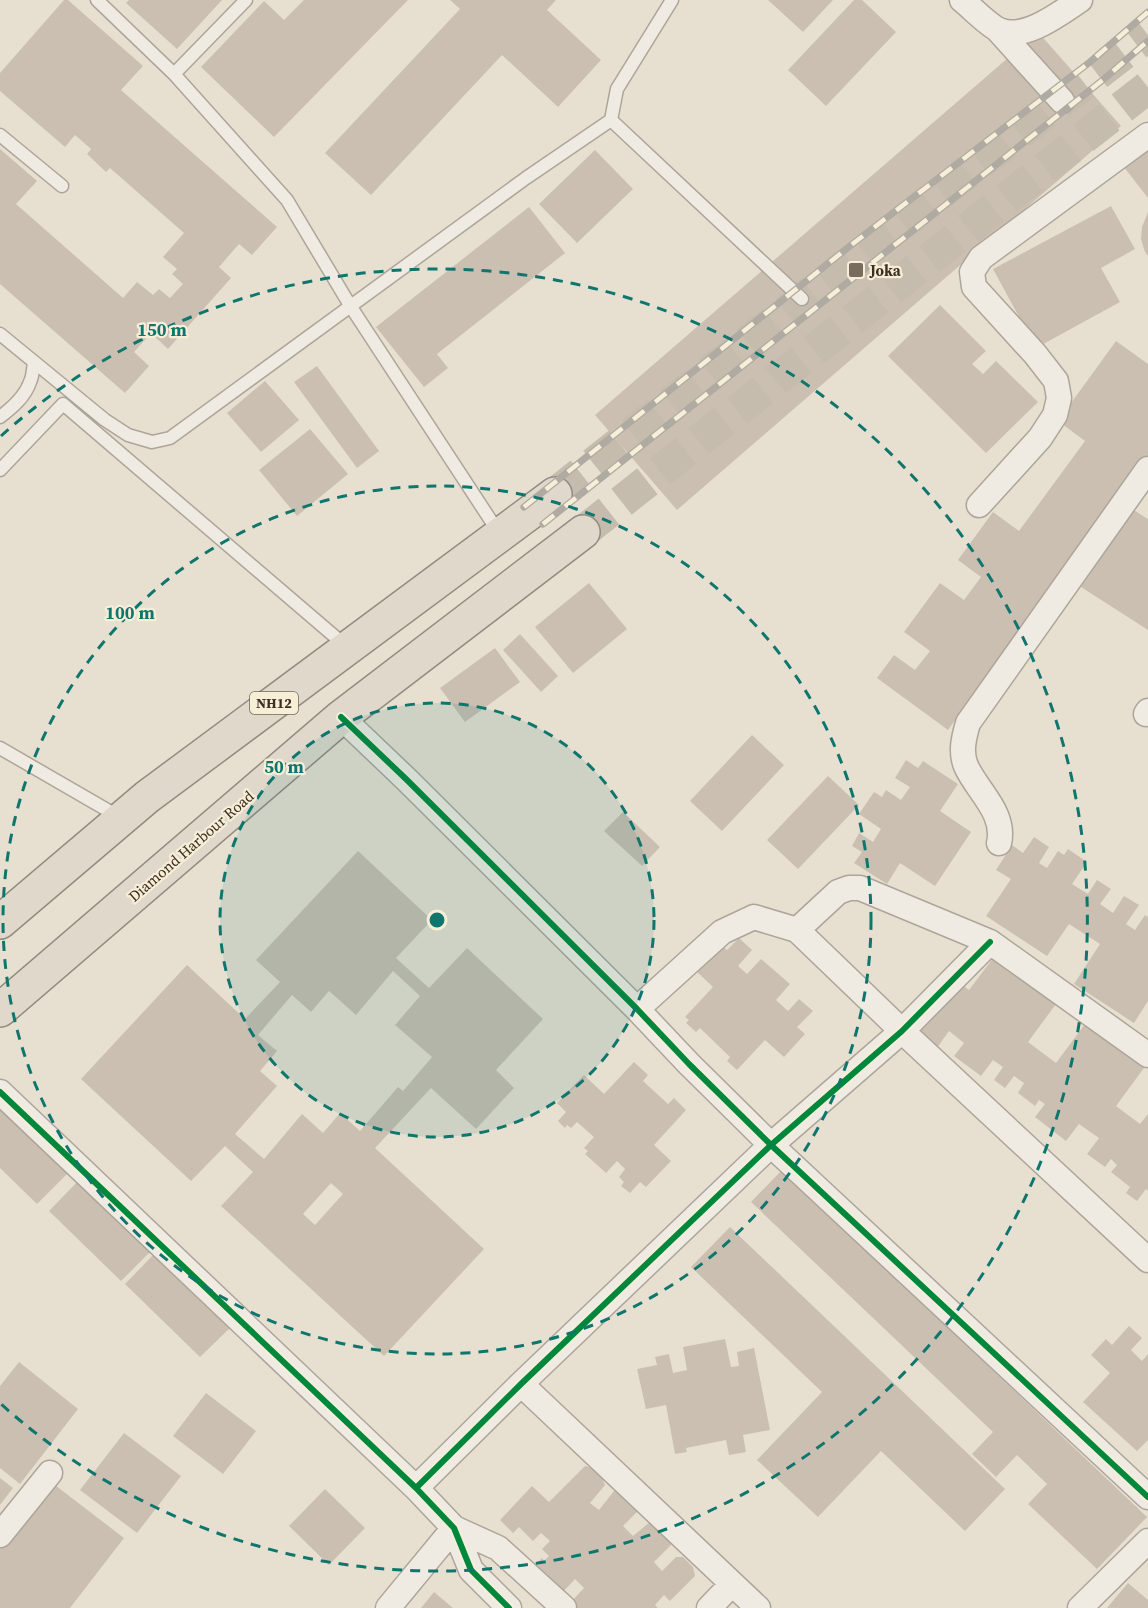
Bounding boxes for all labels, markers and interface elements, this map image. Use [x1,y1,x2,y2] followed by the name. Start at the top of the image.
[869,260,902,281] place label: Joka
[847,261,865,279] marker: Joka
[137,317,187,342] text: 150 m
[105,600,155,625] text: 100 m
[250,692,298,714] road number: NH12
[264,754,304,779] text: 50 m
[124,785,259,906] street label: Diamond Harbour Road
[427,910,447,930] centre of rings

